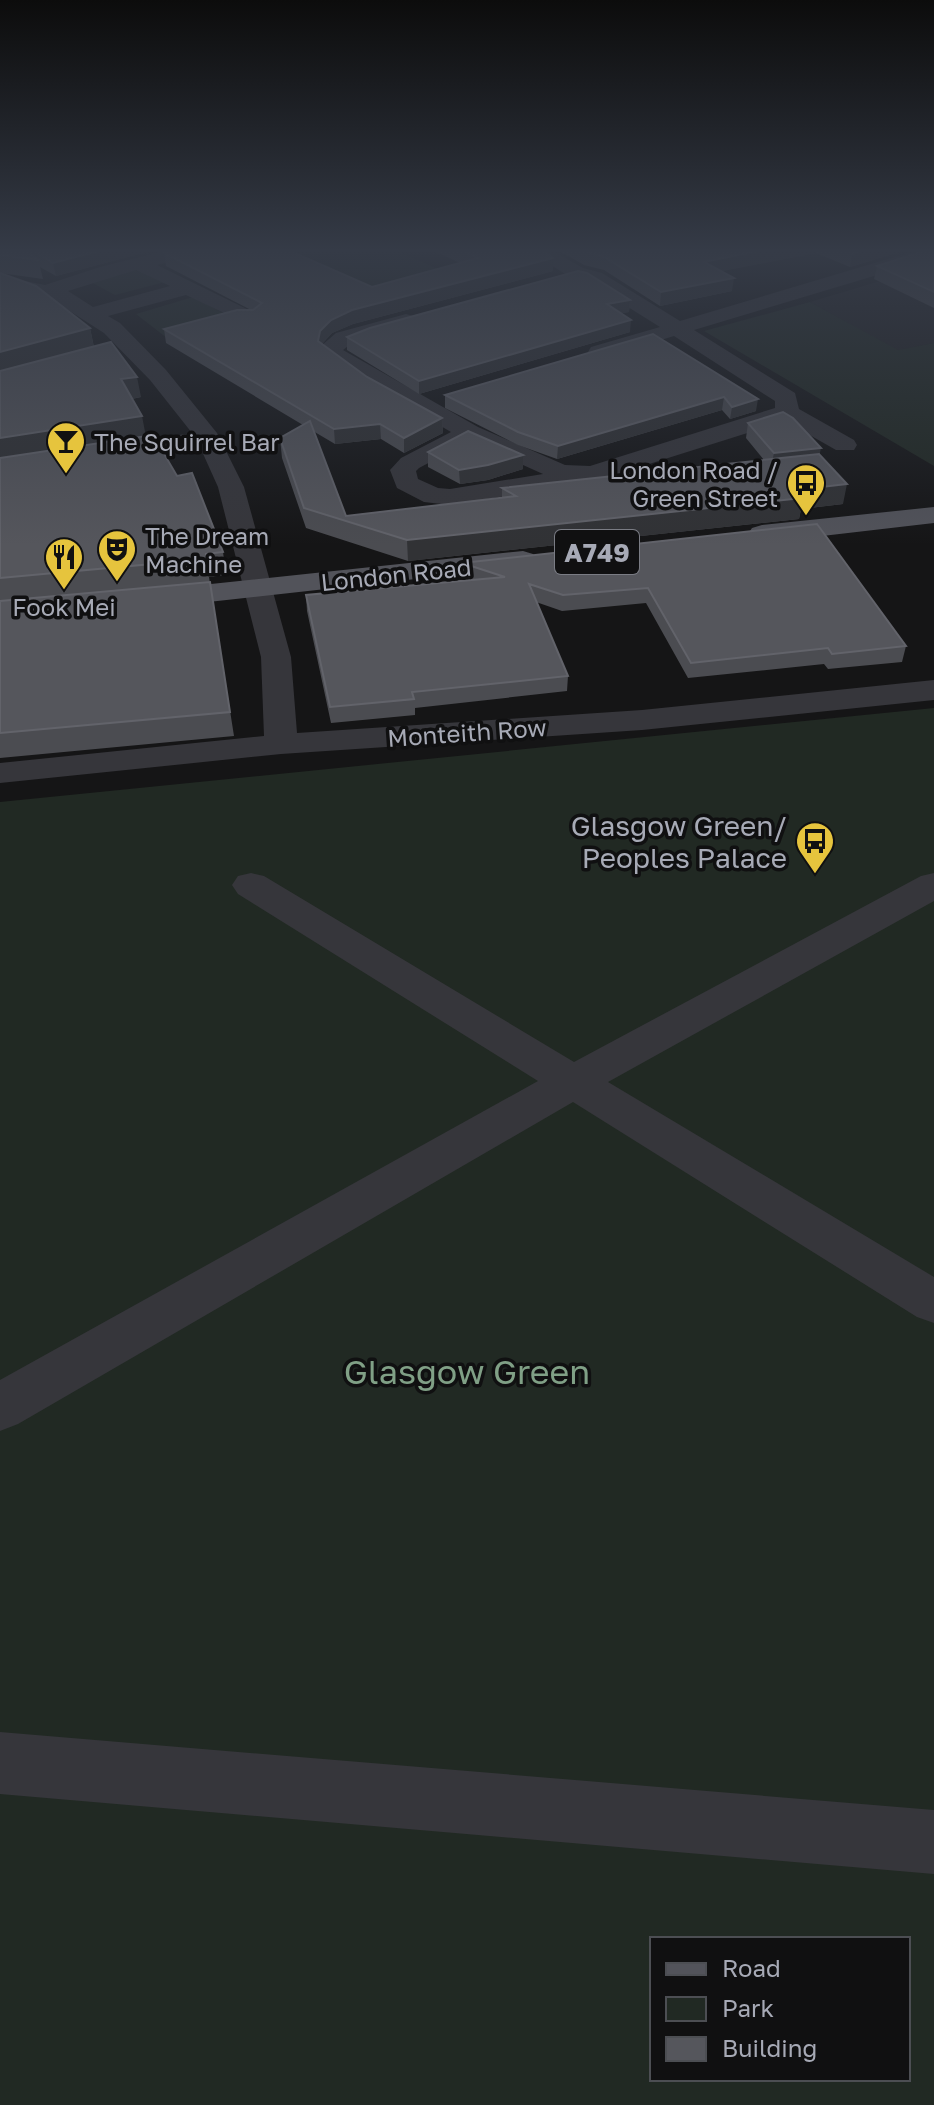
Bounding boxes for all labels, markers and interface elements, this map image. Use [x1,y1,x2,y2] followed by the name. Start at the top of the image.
[45,420,87,475] bar icon: The Squirrel Bar
[94,427,280,456] place label: The Squirrel Bar
[609,455,778,512] place label: London Road / Green Street
[785,462,827,517] bus stop icon: London Road / Green Street
[145,521,269,578] place label: The Dream Machine
[96,528,138,583] theatre icon: The Dream Machine
[555,530,639,574] road number: A749
[43,536,85,591] restaurant icon: Fook Mei
[319,552,473,596] street label: London Road
[12,592,116,621] place label: Fook Mei
[386,712,548,752] street label: Monteith Row
[571,809,787,874] place label: Glasgow Green/ Peoples Palace
[794,820,836,875] bus stop icon: Glasgow Green/ Peoples Palace
[344,1351,590,1391] park label: Glasgow Green
[650,1937,910,2081] legend
[722,1953,781,1982] text: Road
[722,1993,774,2022] text: Park
[722,2033,817,2062] text: Building

